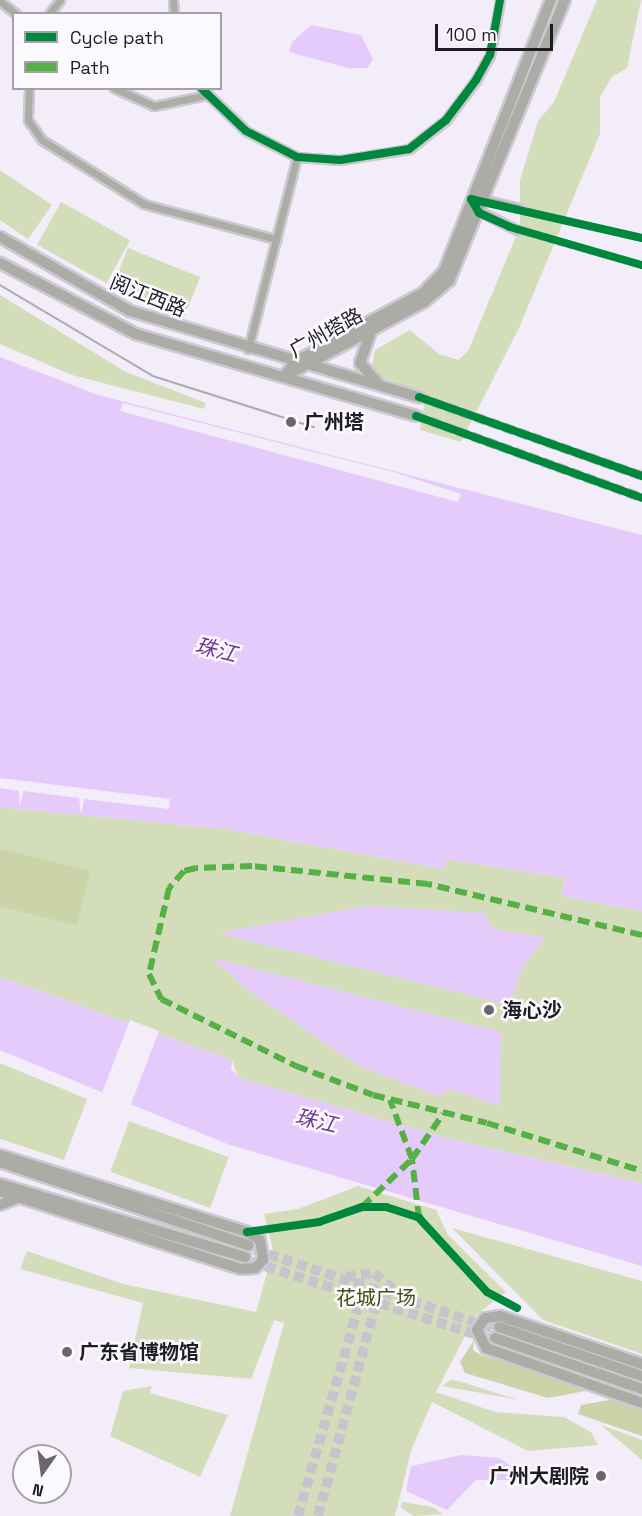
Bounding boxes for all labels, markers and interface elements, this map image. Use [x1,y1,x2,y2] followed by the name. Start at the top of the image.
[12,12,222,90] legend
[438,12,556,50] scale bar
[446,23,497,46] text: 100 m
[70,26,164,49] text: Cycle path
[70,56,110,79] text: Path
[106,270,190,322] street label: 阅江西路
[285,303,367,363] street label: 广州塔路
[304,410,364,434] place label: 广州塔
[282,413,300,431] marker: 广州塔
[193,633,239,667] water label: 珠江
[502,998,562,1022] place label: 海心沙
[480,1001,498,1019] marker: 海心沙
[293,1104,339,1138] water label: 珠江
[336,1286,416,1310] park label: 花城广场
[79,1340,199,1364] place label: 广东省博物馆
[60,1345,74,1359] marker: 广东省博物馆
[12,1444,72,1504] north arrow
[489,1464,589,1488] place label: 广州大剧院
[594,1469,608,1483] marker: 广州大剧院
[30,1479,46,1501] text: N

